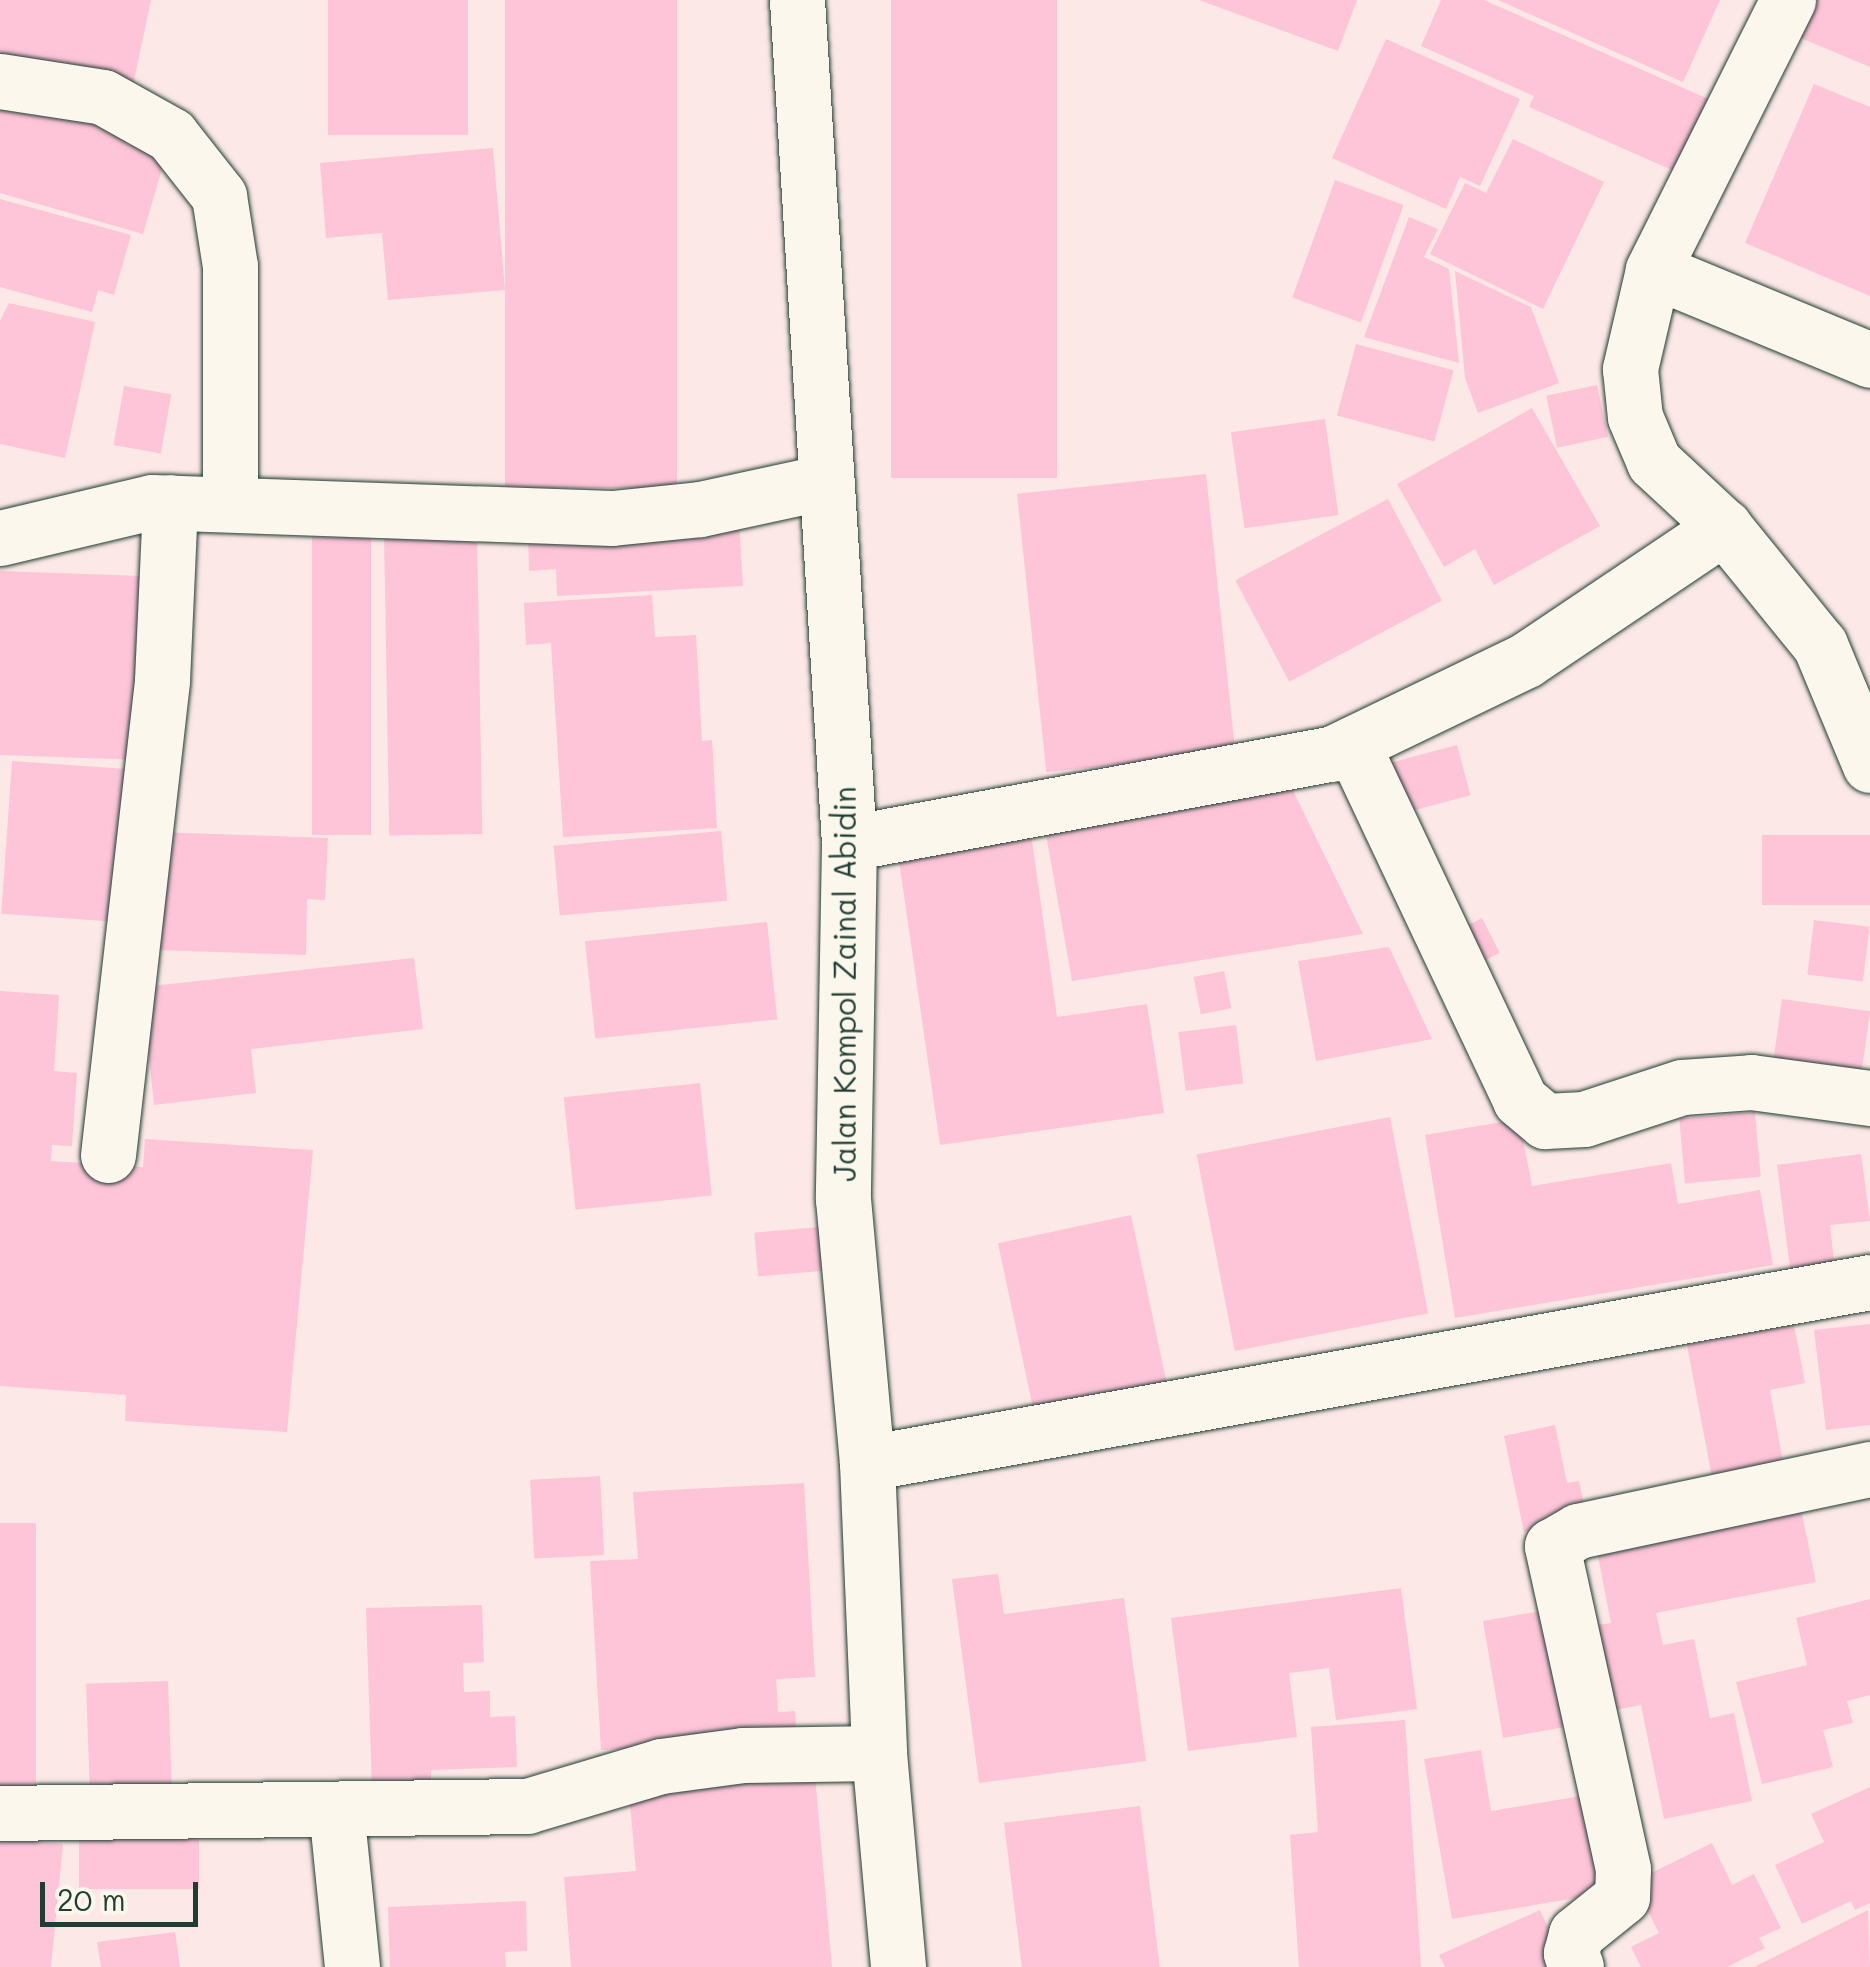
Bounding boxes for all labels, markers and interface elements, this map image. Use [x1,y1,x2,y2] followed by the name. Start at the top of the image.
[826,786,862,1182] street label: Jalan Kompol Zainal Abidin
[45,1862,202,1924] scale bar
[57,1879,126,1919] text: 20 m

